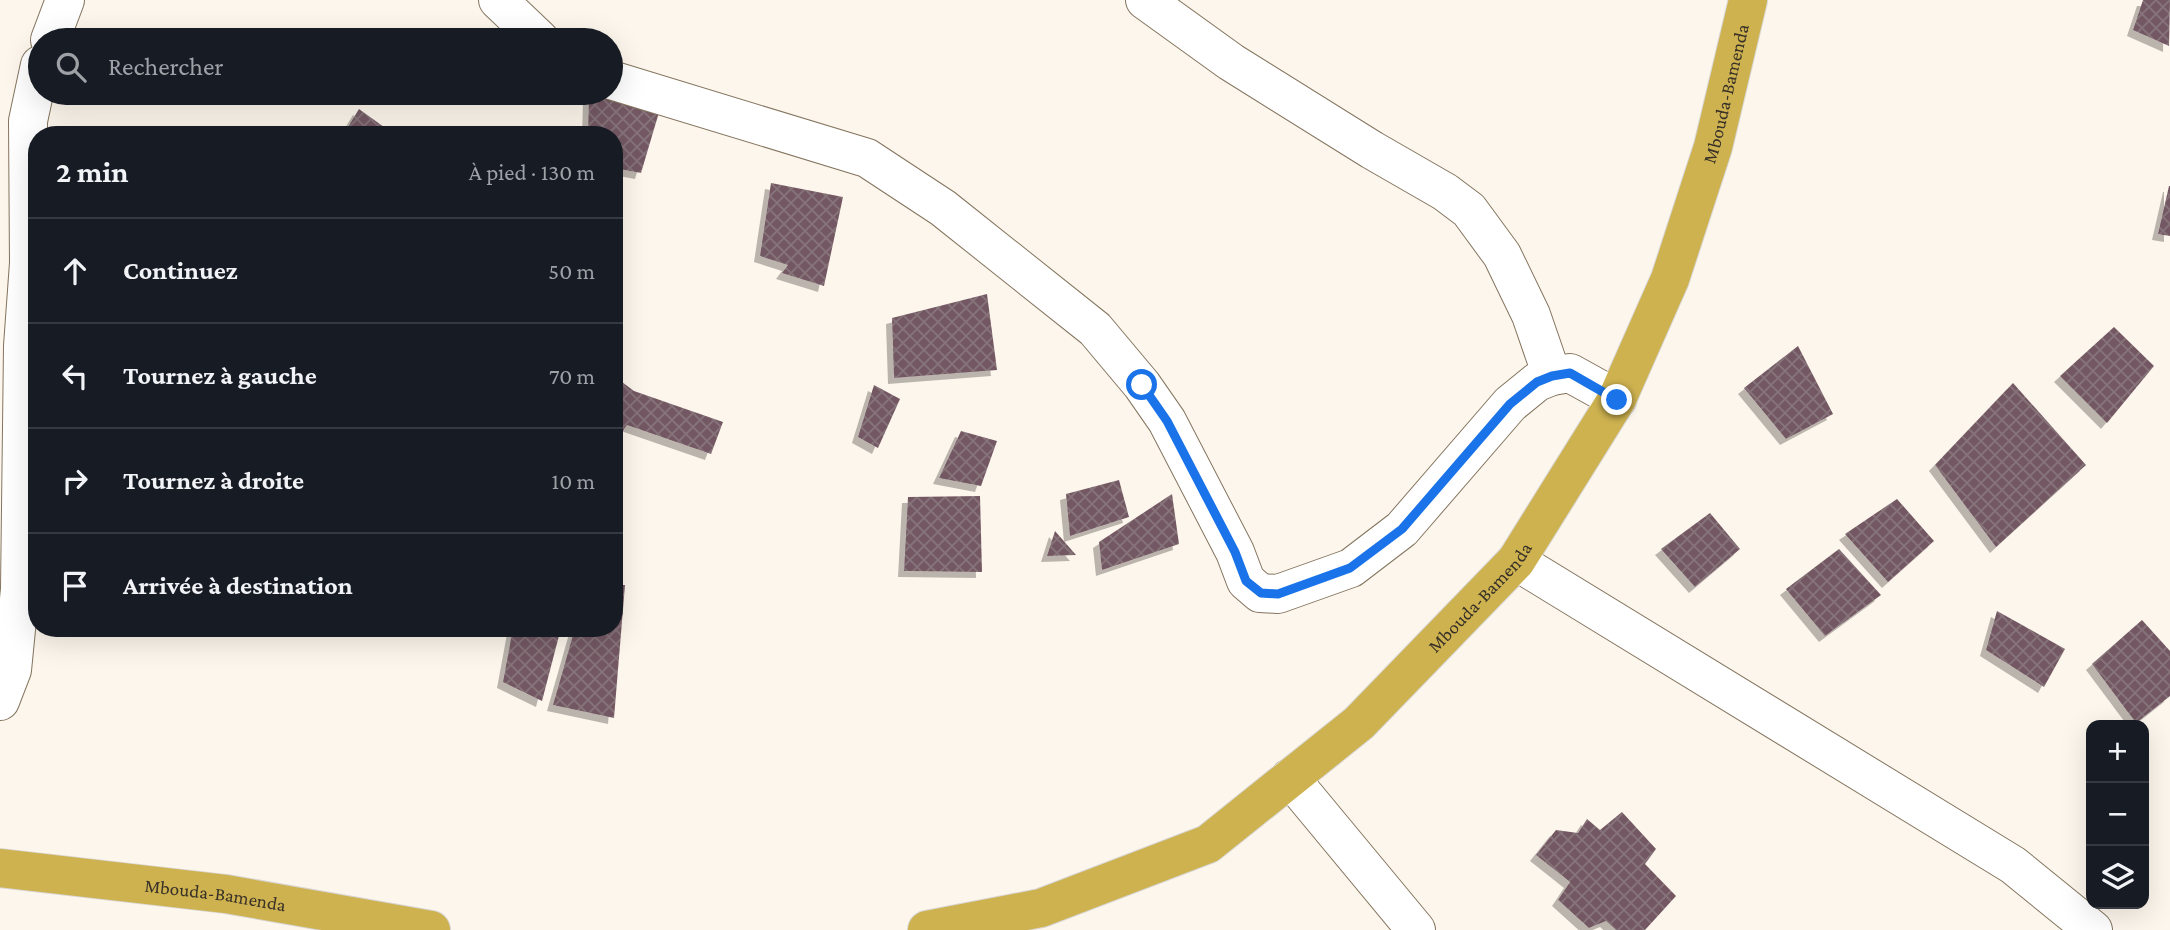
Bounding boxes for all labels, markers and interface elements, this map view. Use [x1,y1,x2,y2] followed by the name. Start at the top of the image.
[1698,21,1753,166] street label: Mbouda-Bamenda
[28,28,623,105] search box
[52,48,90,86] icon: search
[108,52,224,81] text: Rechercher
[56,155,128,188] text: 2 min
[469,159,595,185] text: À pied · 130 m
[56,252,94,290] icon: ahead
[123,256,238,285] text: Continuez
[548,258,595,284] text: 50 m
[56,357,94,395] icon: left
[123,361,317,390] text: Tournez à gauche
[549,363,595,389] text: 70 m
[1126,369,1157,400] route start
[1601,384,1632,415] route end
[56,462,94,500] icon: right
[123,466,304,495] text: Tournez à droite
[552,468,595,494] text: 10 m
[1423,538,1536,656] street label: Mbouda-Bamenda
[56,567,94,605] icon: arrive
[123,571,353,600] text: Arrivée à destination
[2086,720,2149,909] map controls
[2086,720,2149,783] button: +
[2086,783,2149,846] button: −
[2086,846,2149,909] button: layers
[144,874,288,915] street label: Mbouda-Bamenda

